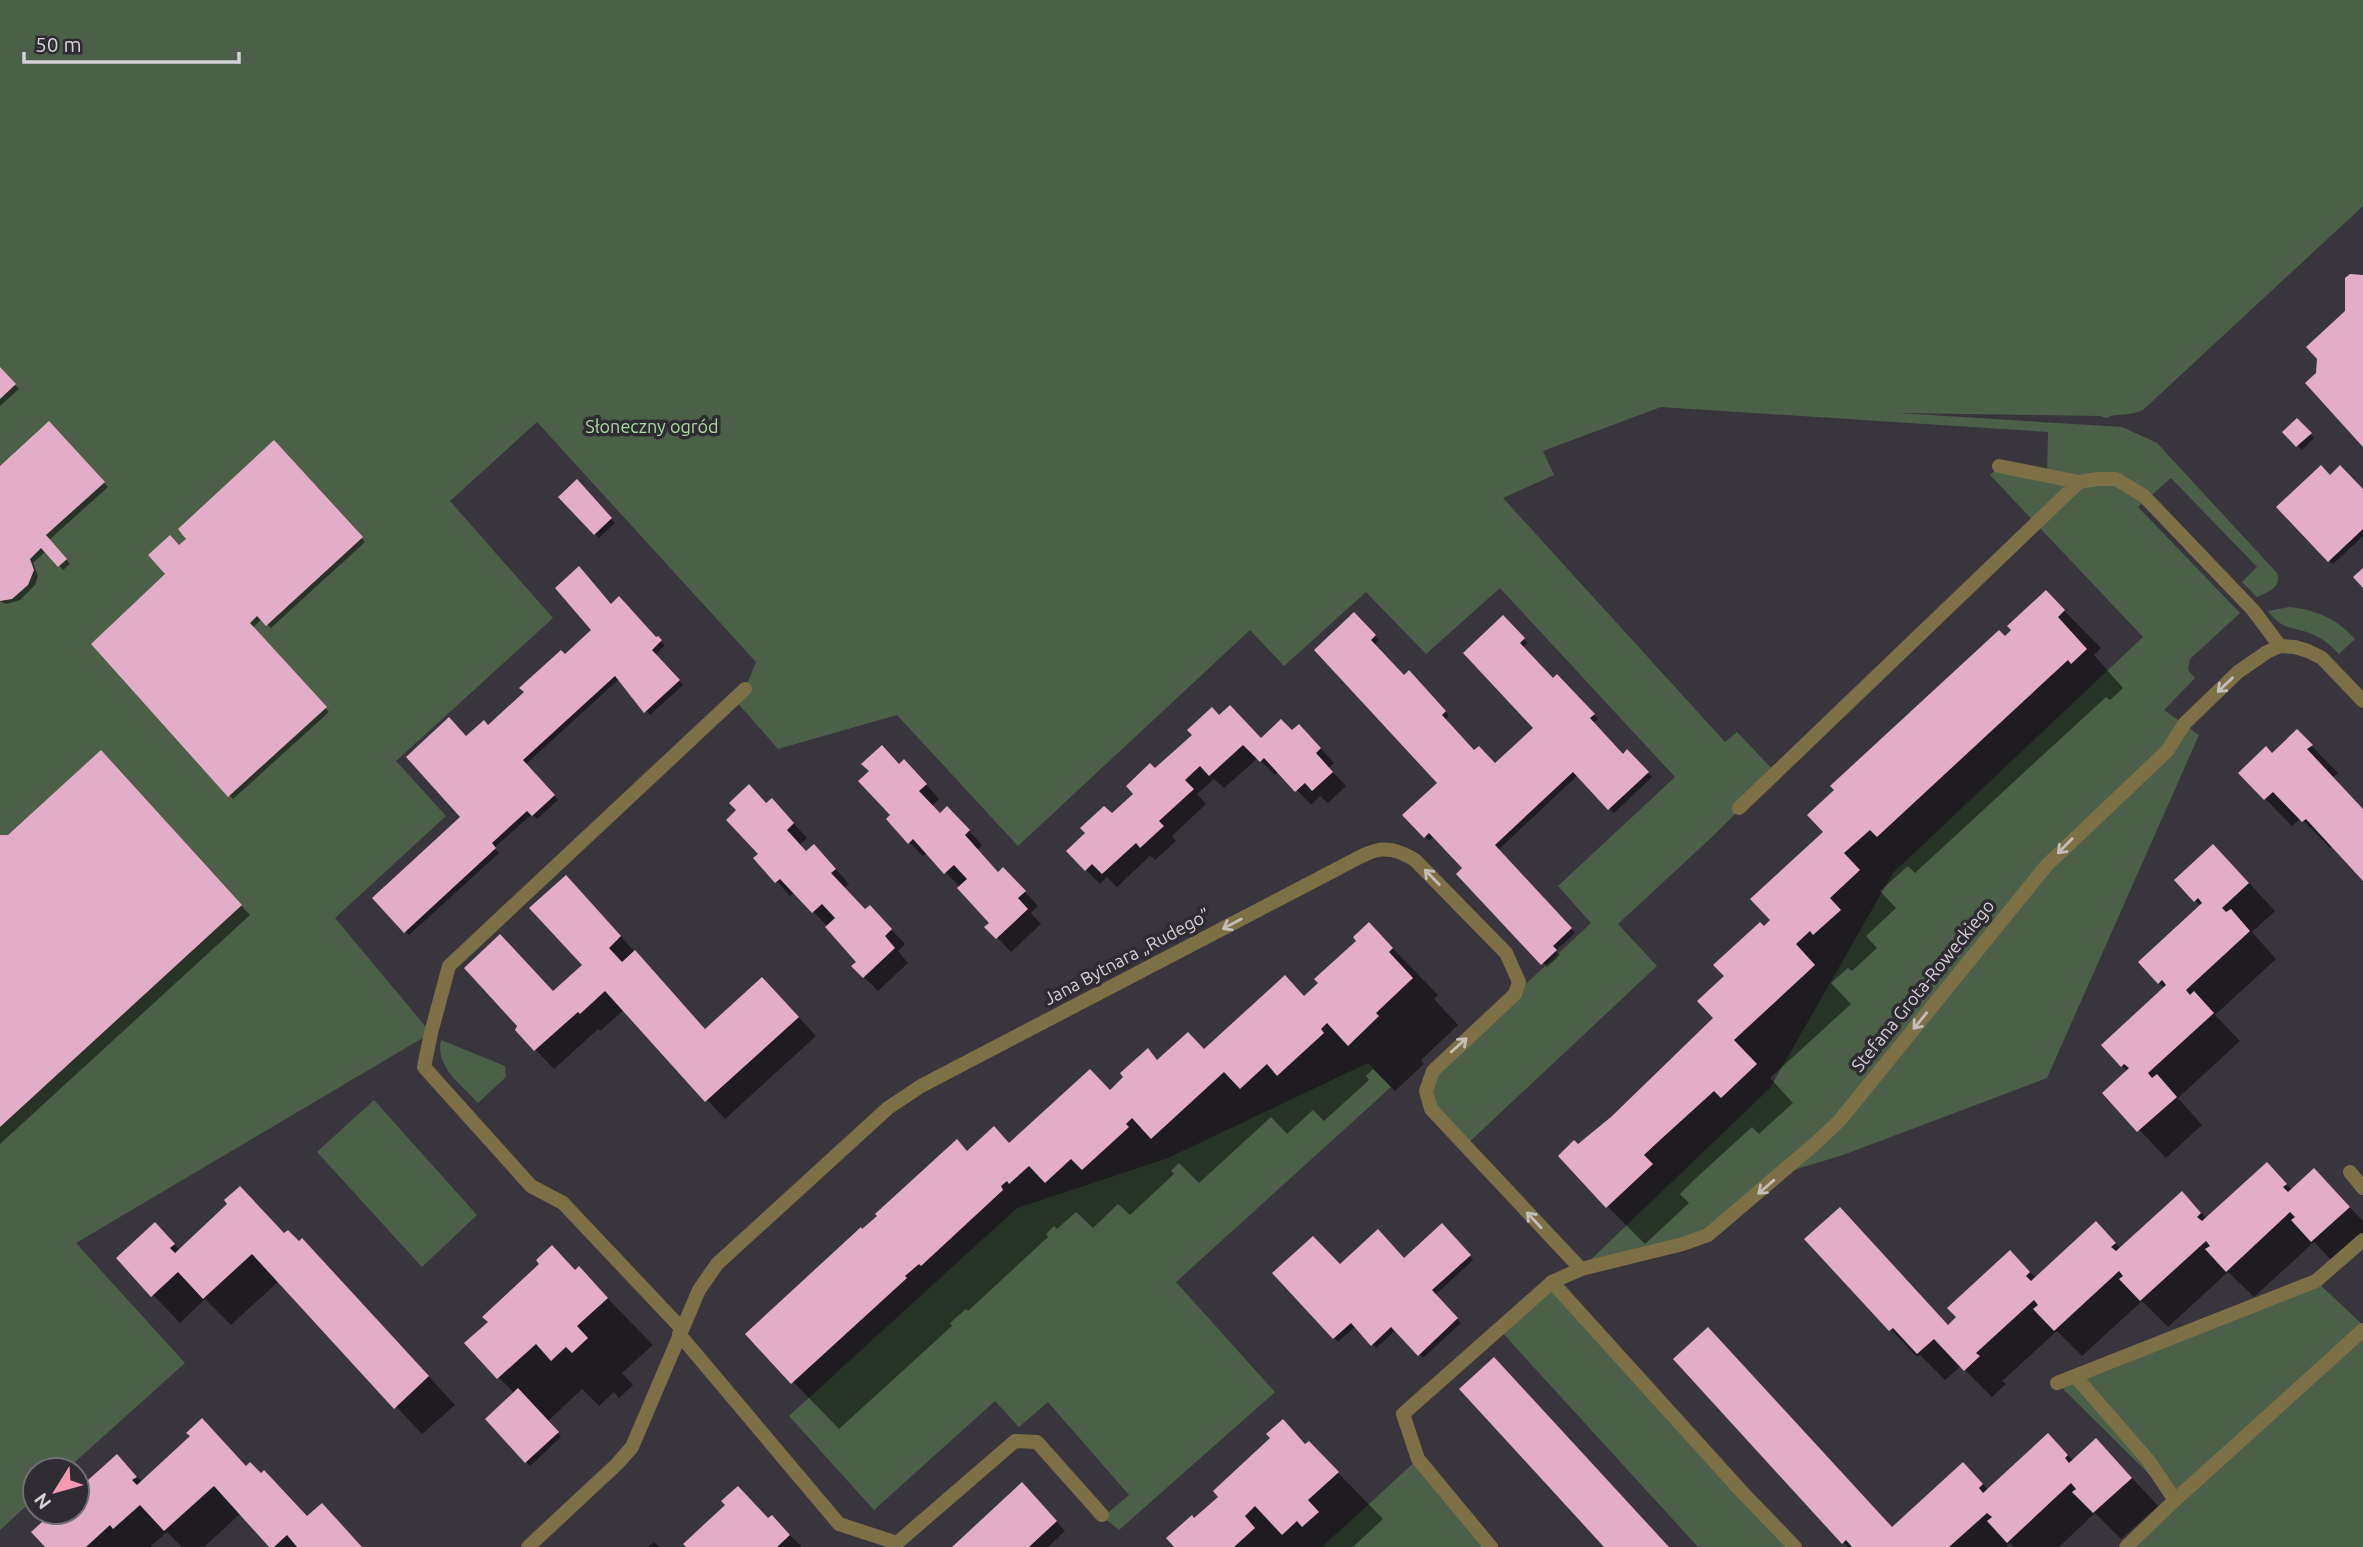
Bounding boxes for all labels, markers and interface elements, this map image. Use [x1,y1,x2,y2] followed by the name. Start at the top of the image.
[24,21,240,65] scale bar
[35,32,82,56] text: 50 m
[585,416,719,436] park label: Słoneczny ogród
[2216,676,2233,693] one-way arrow
[2057,837,2074,854] one-way arrow
[1423,868,1440,885] one-way arrow
[1847,895,1998,1075] street label: Stefana Grota-Roweckiego
[1040,904,1213,1008] street label: Jana Bytnara „Rudego”
[1222,918,1243,931] one-way arrow
[1912,1011,1927,1029] one-way arrow
[1450,1037,1468,1053] one-way arrow
[1757,1179,1775,1195] one-way arrow
[1525,1211,1542,1228] one-way arrow
[21,1456,91,1526] north arrow
[29,1489,55,1514] text: N

